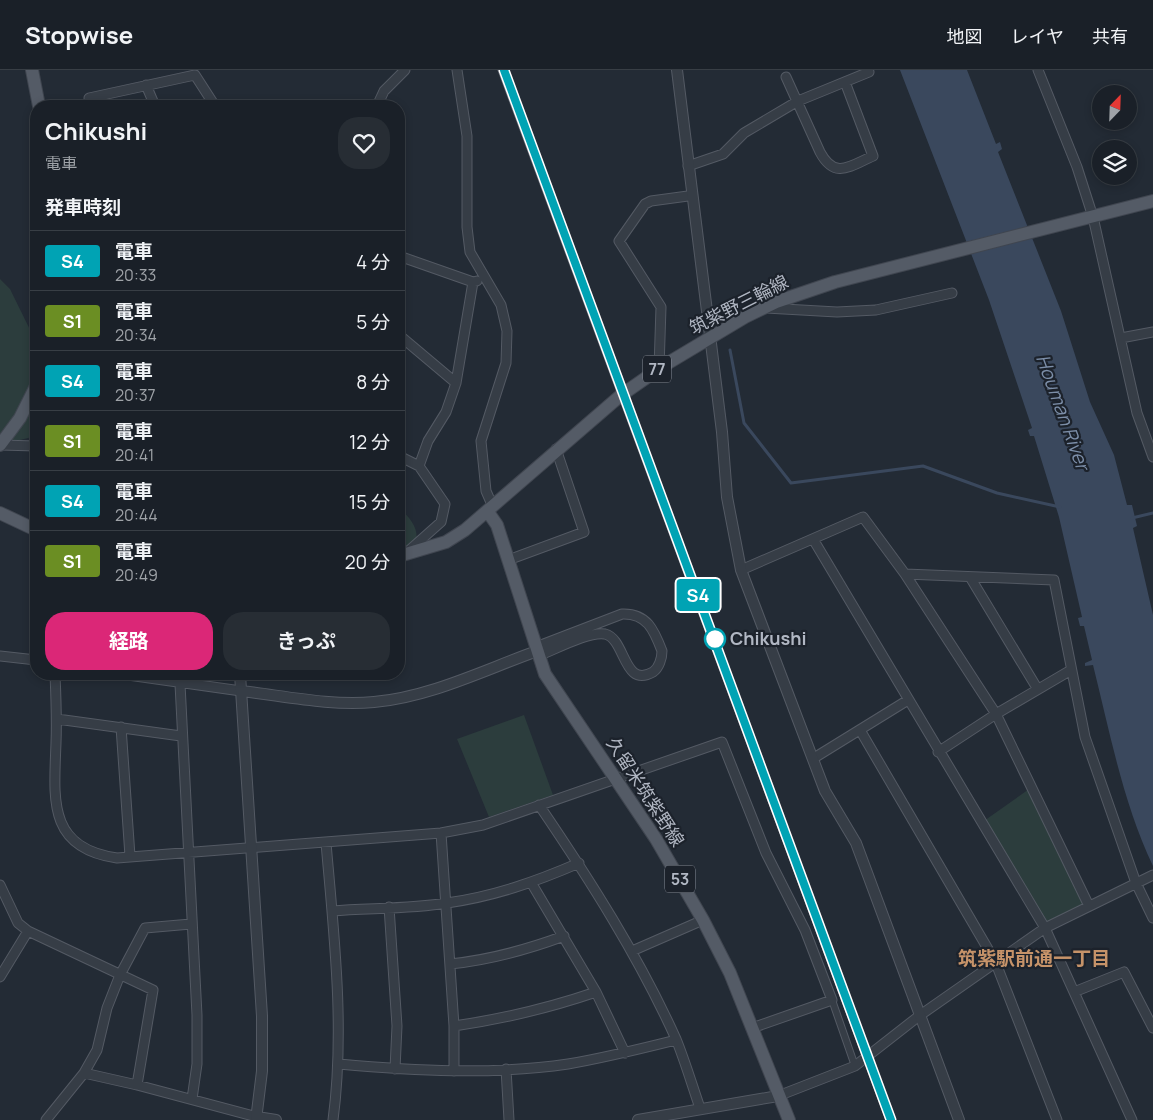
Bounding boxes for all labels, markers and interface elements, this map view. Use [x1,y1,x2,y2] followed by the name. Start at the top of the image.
[25,18,133,51] text: Stopwise
[947,24,983,48] text: 地図
[1011,24,1064,48] text: レイヤ
[1092,24,1128,48] text: 共有
[1092,85,1138,130] north arrow
[1092,85,1137,185] map controls
[45,114,147,147] text: Chikushi
[338,117,390,169] button: heart
[1092,140,1137,185] button: layers
[45,152,77,174] text: 電車
[45,194,121,220] text: 発車時刻
[115,238,153,264] text: 電車
[61,249,84,273] text: S4
[356,249,390,275] text: 4 分
[115,264,156,286] text: 20:33
[685,269,792,339] street label: 筑紫野三輪線
[115,298,153,324] text: 電車
[63,309,82,333] text: S1
[356,309,390,335] text: 5 分
[115,324,157,346] text: 20:34
[1030,351,1097,475] water label: Houman River
[643,356,671,382] road number: 77
[115,358,153,384] text: 電車
[61,369,84,393] text: S4
[356,369,390,395] text: 8 分
[115,384,156,406] text: 20:37
[115,418,153,444] text: 電車
[63,429,82,453] text: S1
[349,429,390,455] text: 12 分
[115,444,154,466] text: 20:41
[115,478,153,504] text: 電車
[61,489,84,513] text: S4
[349,489,390,515] text: 15 分
[115,504,158,526] text: 20:44
[115,538,153,564] text: 電車
[63,549,82,573] text: S1
[345,549,390,575] text: 20 分
[115,564,158,586] text: 20:49
[676,579,720,611] line badge: S4
[687,583,709,607] text: S4
[45,612,213,670] button: 経路
[223,612,390,670] button: きっぷ
[730,626,807,650] place label: Chikushi
[704,628,726,650] marker: Chikushi
[601,732,690,851] street label: 久留米筑紫野線
[665,866,695,892] road number: 53
[958,945,1110,971] district label: 筑紫駅前通一丁目

